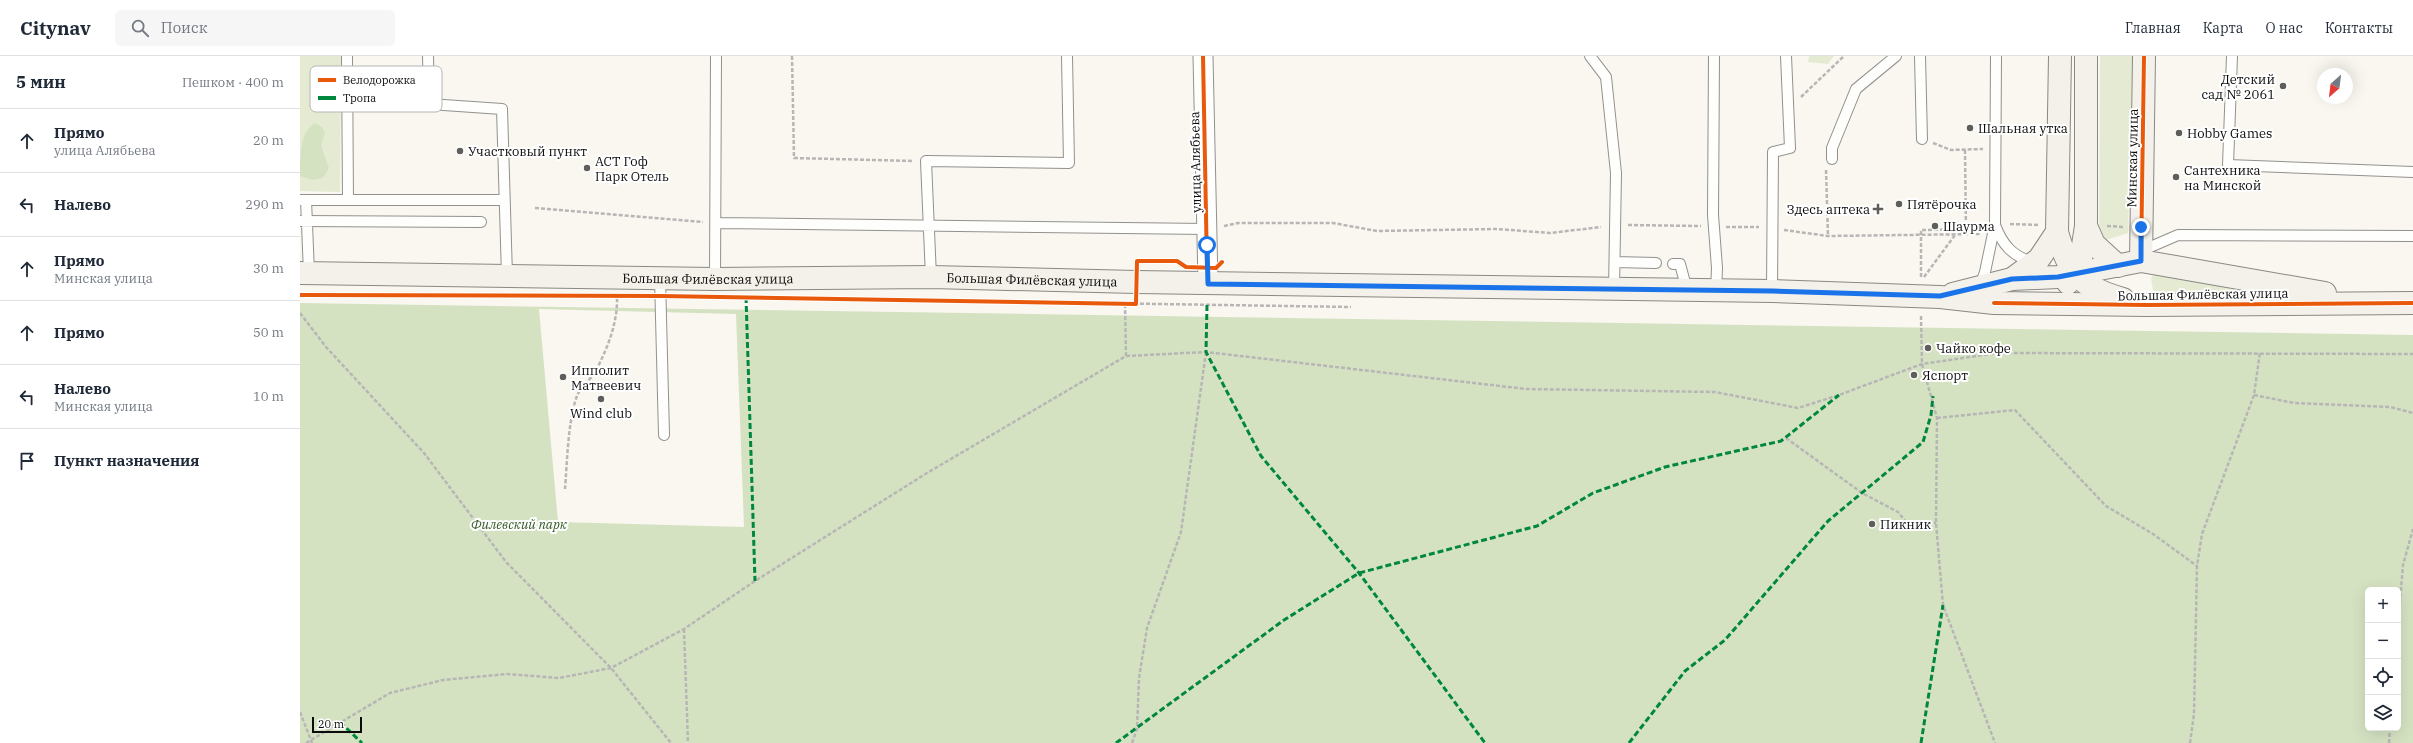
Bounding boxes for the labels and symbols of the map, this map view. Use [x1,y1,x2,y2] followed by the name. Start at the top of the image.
[310,66,442,112] legend
[2317,68,2353,104] north arrow
[2201,71,2275,103] place label: Детский сад № 2061
[343,73,416,87] text: Велодорожка
[2278,81,2288,91] marker: Детский сад № 2061
[343,91,376,105] text: Тропа
[2123,108,2142,208] street label: Минская улица
[1186,111,1205,213] street label: улица Алябьева
[1978,120,2068,137] place label: Шальная утка
[1965,123,1975,133] marker: Шальная утка
[2187,125,2272,142] place label: Hobby Games
[2174,128,2184,138] marker: Hobby Games
[468,143,587,160] place label: Участковый пункт
[455,146,465,156] marker: Участковый пункт
[595,153,669,185] place label: АСТ Гоф Парк Отель
[2184,162,2261,194] place label: Сантехника на Минской
[582,163,592,173] marker: АСТ Гоф Парк Отель
[2171,172,2181,182] marker: Сантехника на Минской
[1907,196,1977,213] place label: Пятёрочка
[1894,199,1904,209] marker: Пятёрочка
[1787,201,1870,218] place label: Здесь аптека
[1873,204,1883,214] marker: Здесь аптека
[1943,218,1995,235] place label: Шаурма
[2132,218,2150,236] route end
[1930,221,1940,231] marker: Шаурма
[1198,236,1216,254] route start
[946,269,1118,291] street label: Большая Филёвская улица
[622,270,794,288] street label: Большая Филёвская улица
[2117,285,2289,304] street label: Большая Филёвская улица
[1936,340,2011,357] place label: Чайко кофе
[1923,343,1933,353] marker: Чайко кофе
[571,362,641,394] place label: Ипполит Матвеевич
[1922,367,1968,384] place label: Яспорт
[1909,370,1919,380] marker: Яспорт
[558,372,568,382] marker: Ипполит Матвеевич
[596,394,606,404] marker: Wind club
[570,405,632,422] place label: Wind club
[471,516,568,533] park label: Филевский парк
[1880,516,1932,533] place label: Пикник
[1867,519,1877,529] marker: Пикник
[312,715,362,734] scale bar

